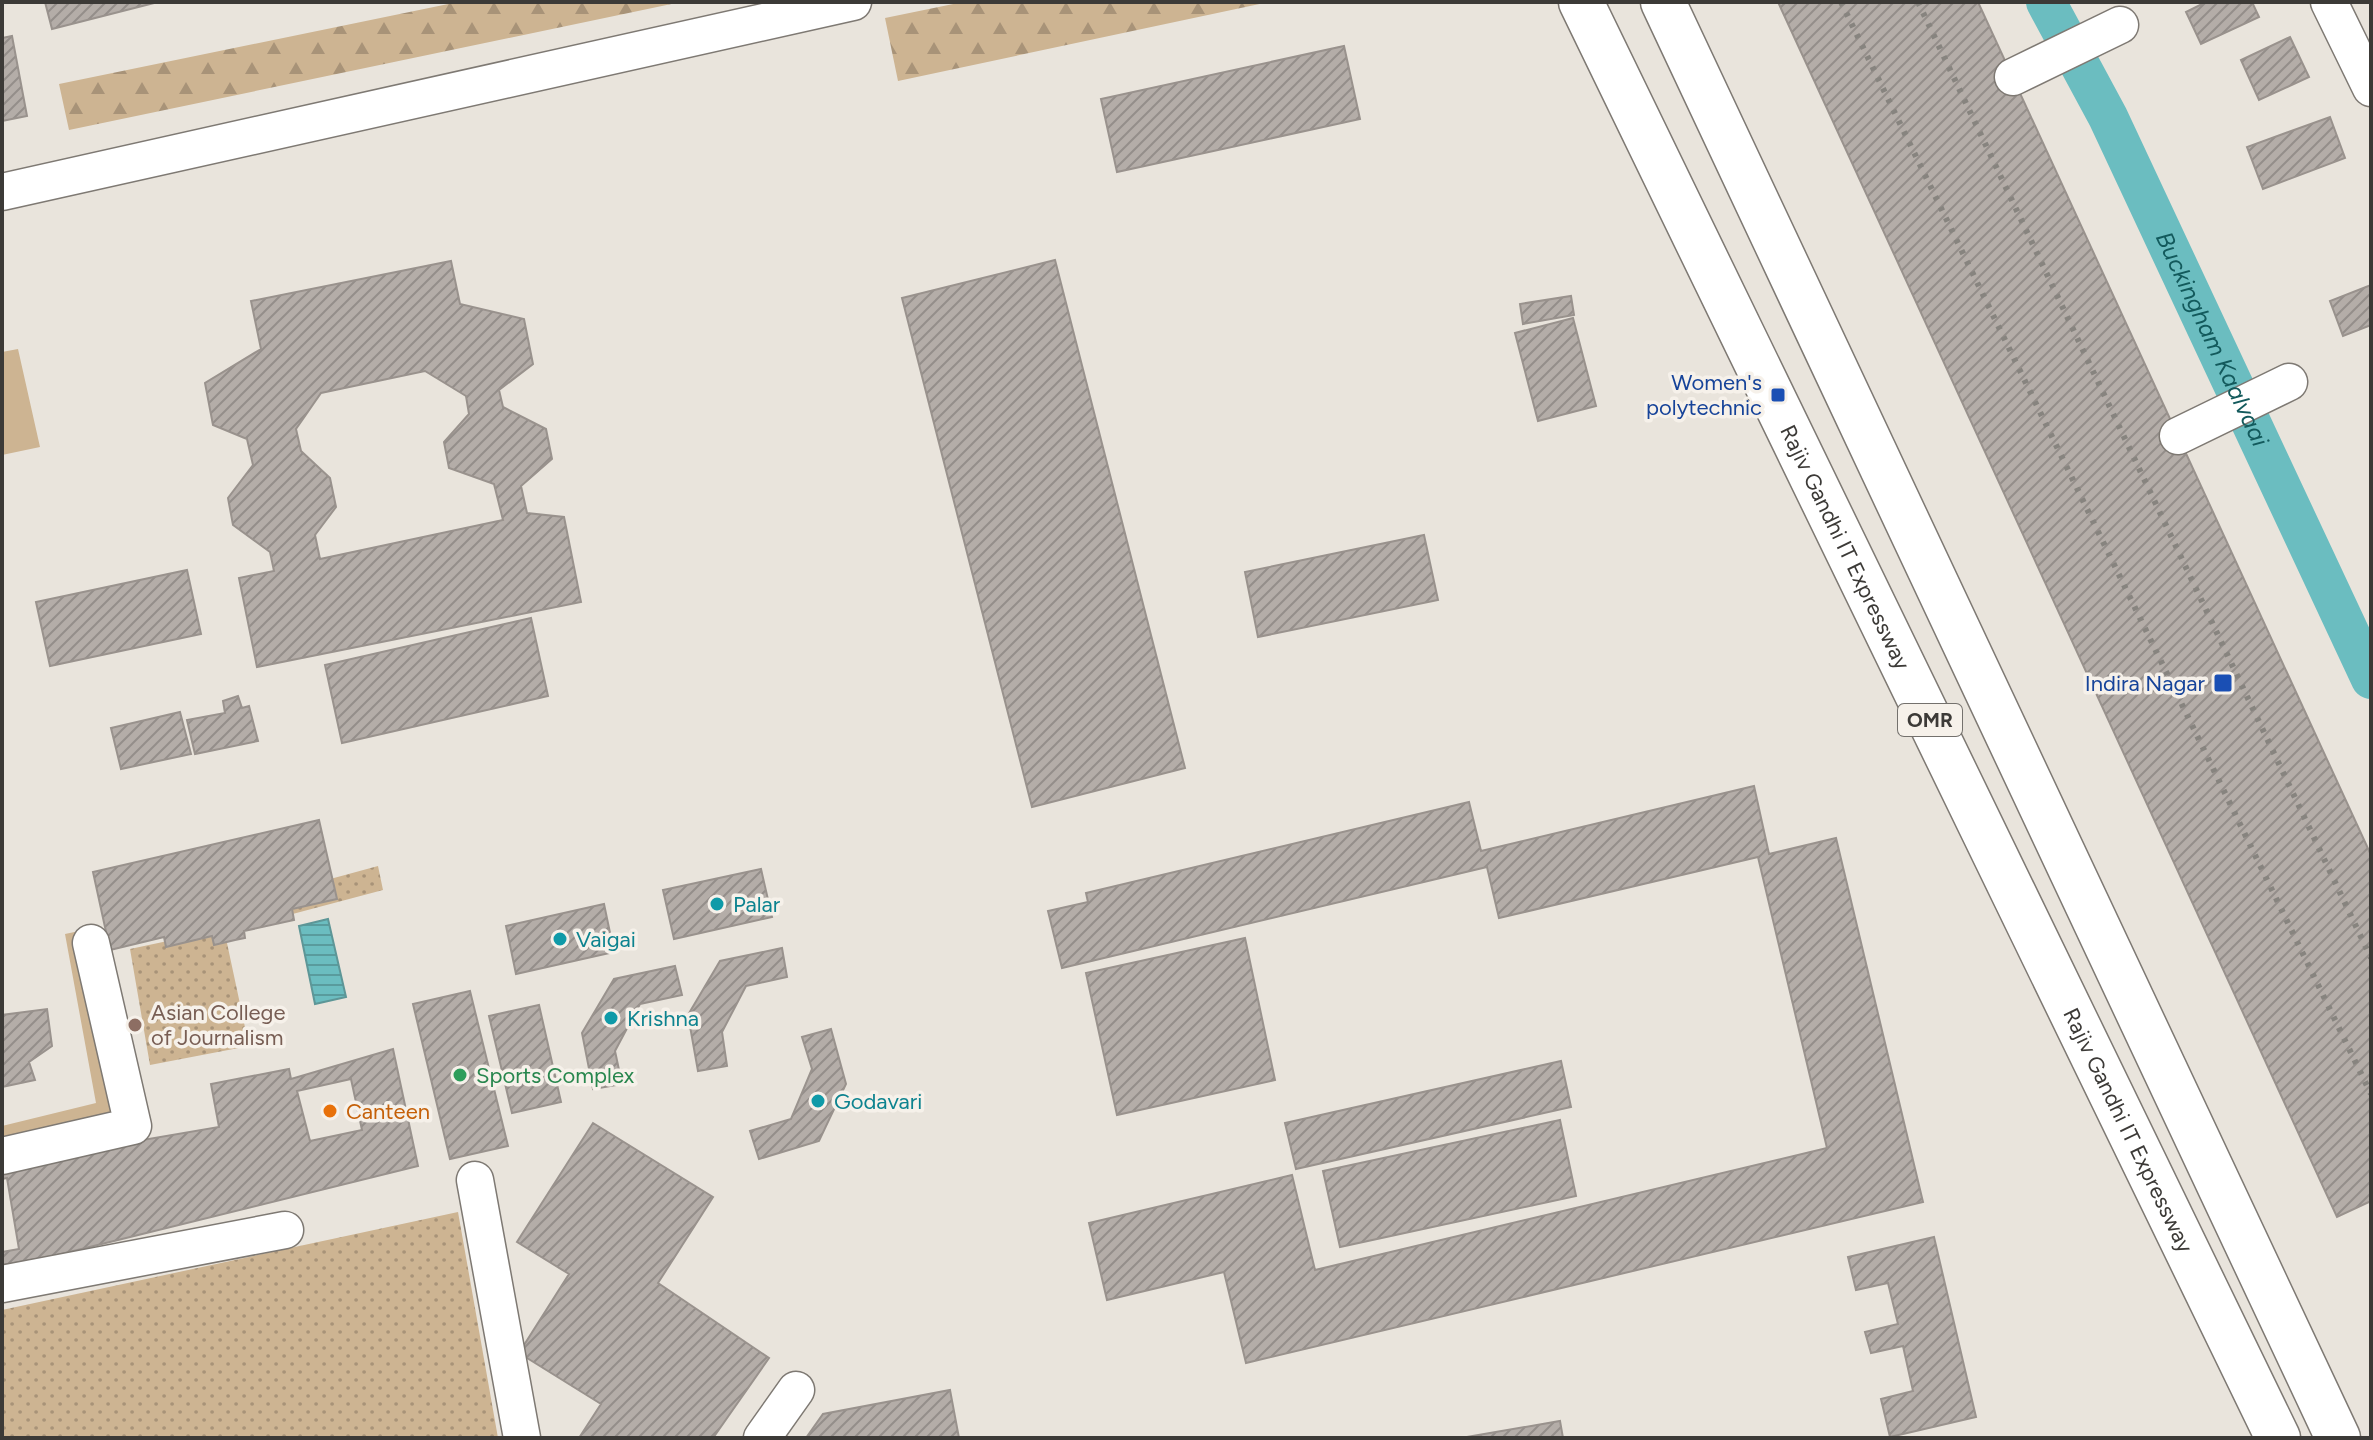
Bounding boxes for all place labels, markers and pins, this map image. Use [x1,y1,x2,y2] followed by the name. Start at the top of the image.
[1646,369,1762,421] place label: Women's polytechnic
[1769,386,1787,404] marker: Women's polytechnic
[2085,670,2206,697] place label: Indira Nagar
[2212,672,2234,694] marker: Indira Nagar
[733,891,781,918] place label: Palar
[708,895,726,913] marker: Palar
[576,926,636,953] place label: Vaigai
[551,930,569,948] marker: Vaigai
[151,999,285,1051] place label: Asian College of Journalism
[627,1005,699,1032] place label: Krishna
[602,1009,620,1027] marker: Krishna
[126,1016,144,1034] marker: Asian College of Journalism
[476,1062,635,1089] place label: Sports Complex
[451,1066,469,1084] marker: Sports Complex
[834,1088,922,1115] place label: Godavari
[809,1092,827,1110] marker: Godavari
[346,1098,430,1125] place label: Canteen
[321,1102,339,1120] marker: Canteen

